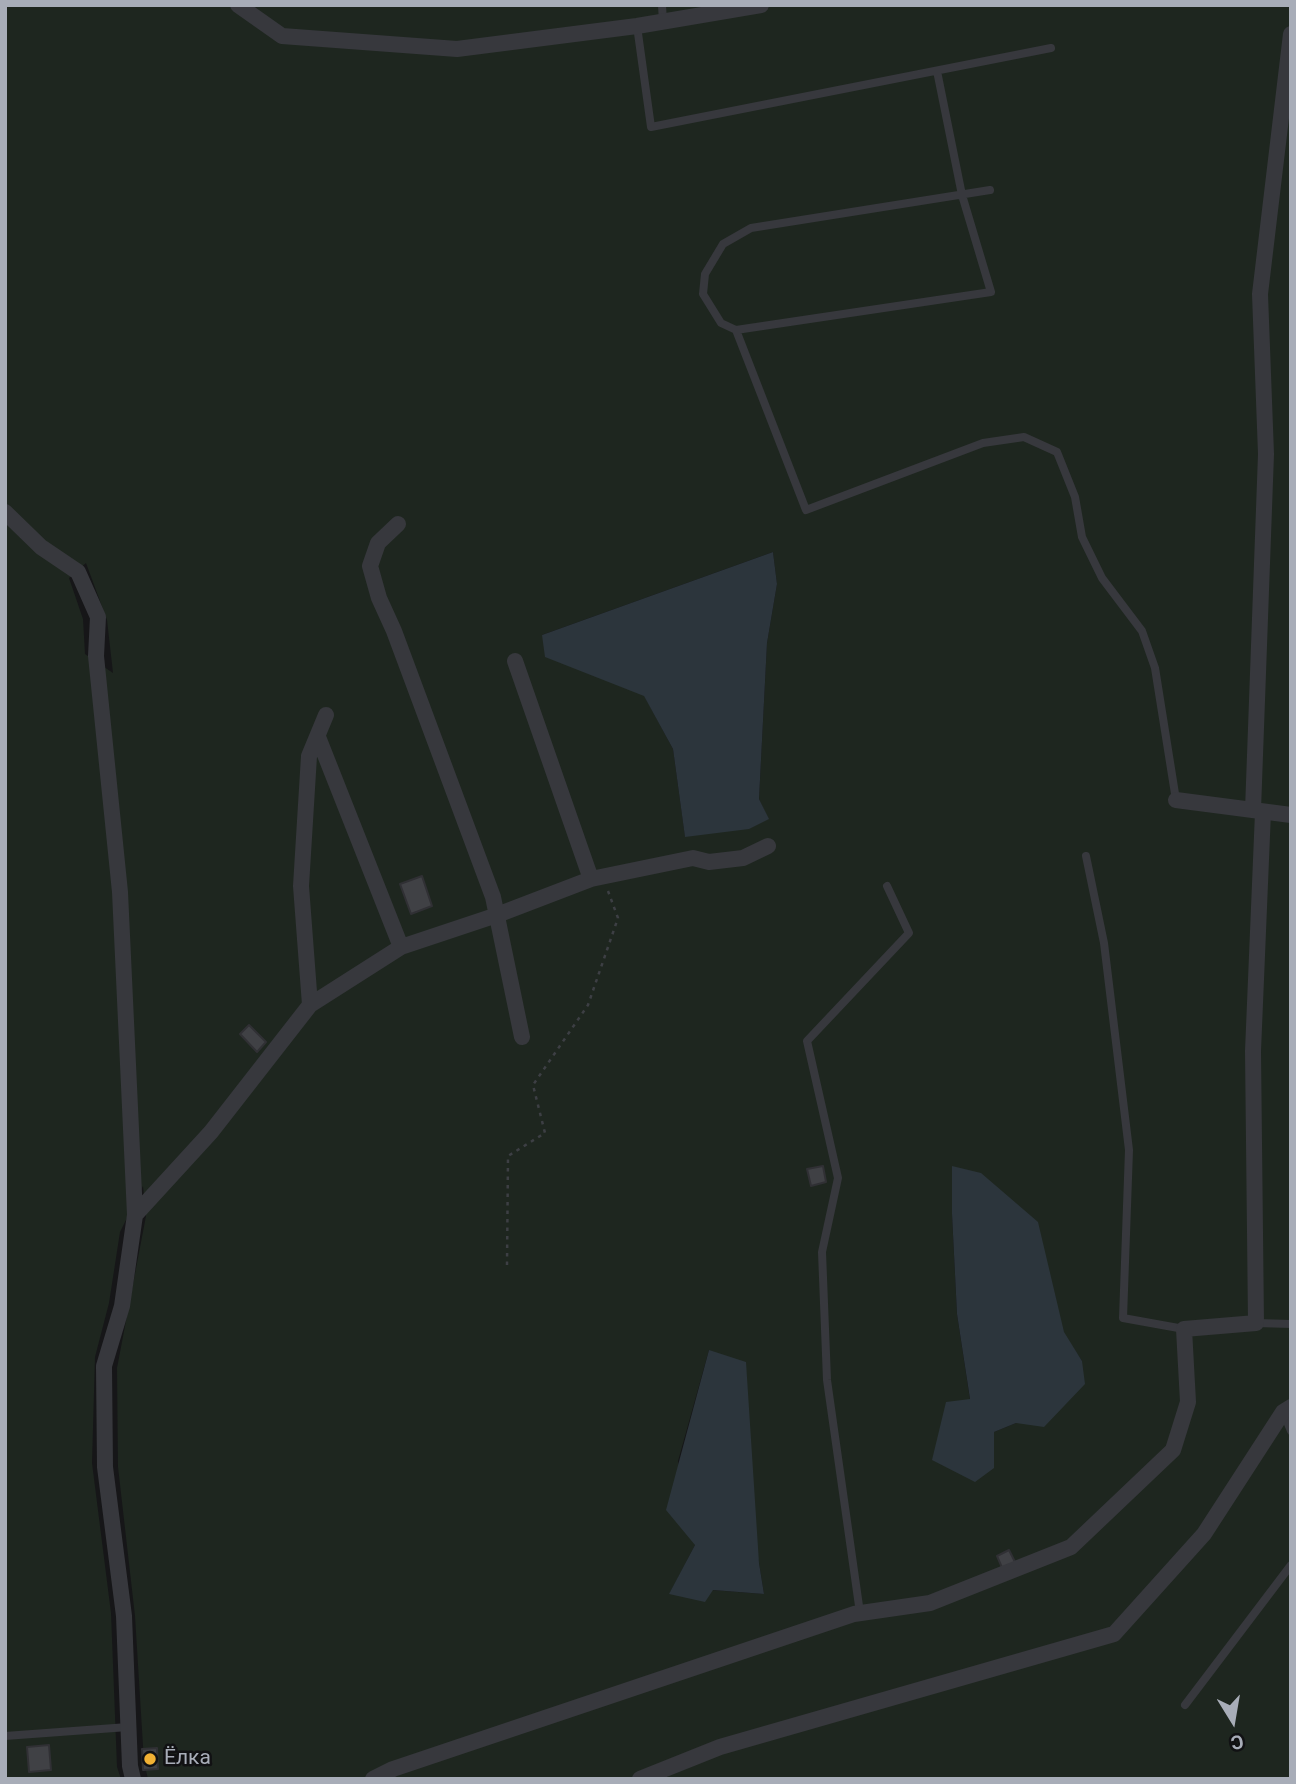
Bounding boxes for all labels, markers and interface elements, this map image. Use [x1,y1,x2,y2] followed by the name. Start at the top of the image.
[1198,1686,1268,1756] north arrow
[1229,1730,1245,1755] text: С
[164,1746,211,1772] place label: Ёлка
[142,1751,158,1767] marker: Ёлка

